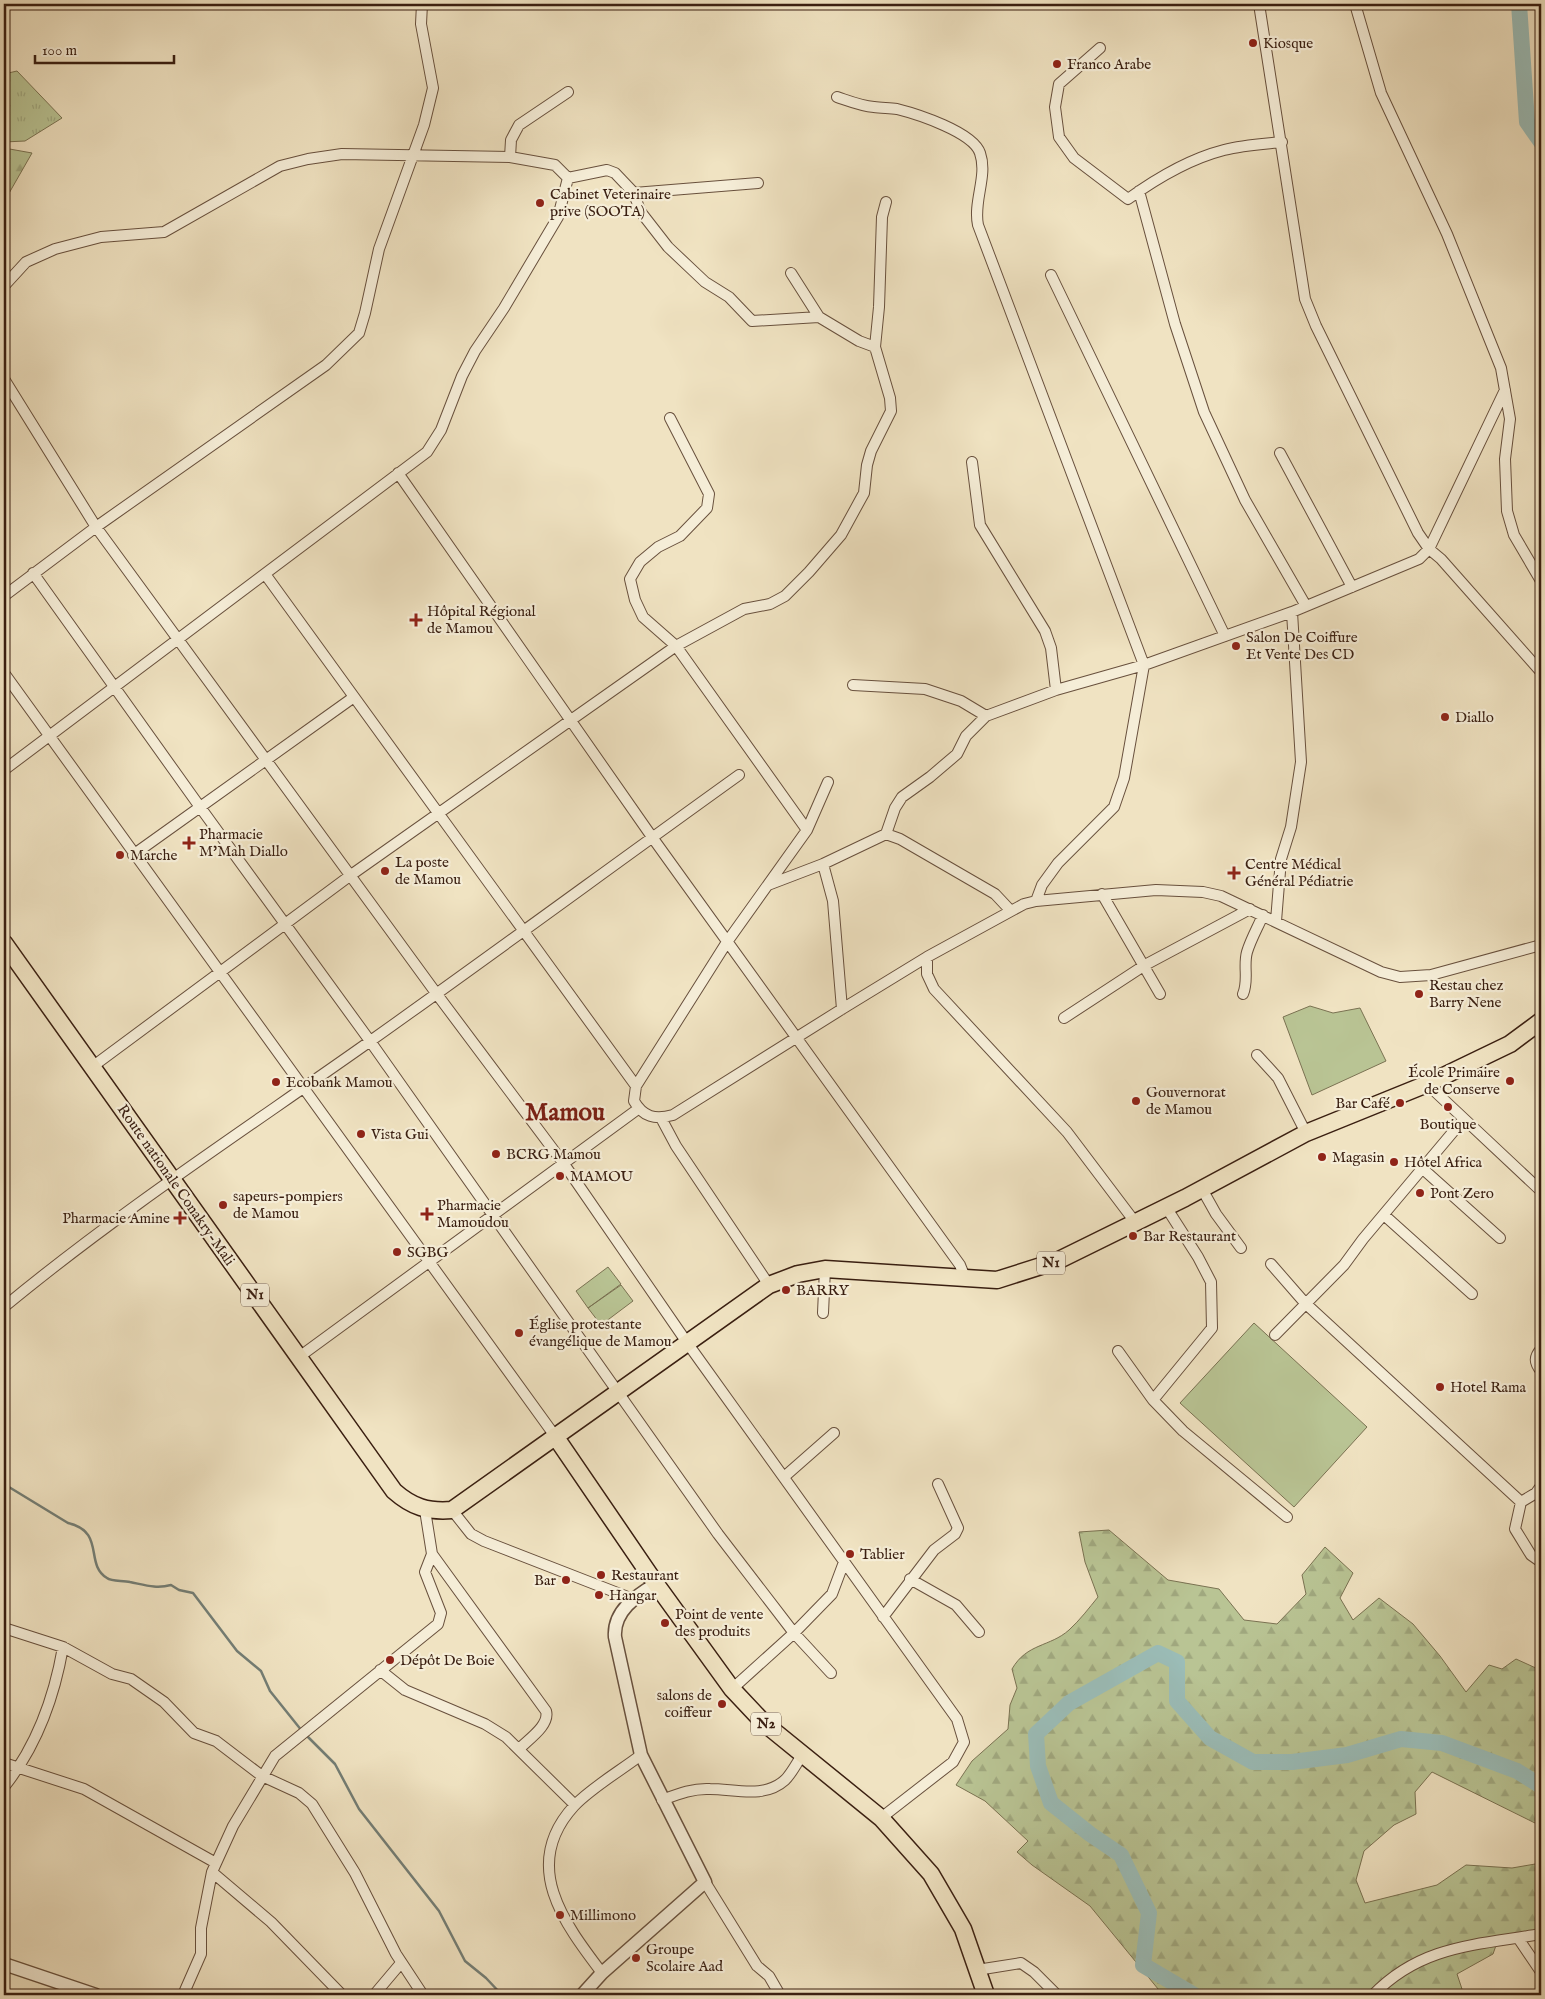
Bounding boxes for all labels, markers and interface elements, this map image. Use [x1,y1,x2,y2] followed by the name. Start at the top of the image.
[35,32,174,64] scale bar
[1263,34,1313,53] place label: Kiosque
[1247,37,1259,49] marker: Kiosque
[42,41,78,60] text: 100 m
[1067,55,1151,74] place label: Franco Arabe
[1051,58,1063,70] marker: Franco Arabe
[550,185,671,221] place label: Cabinet Veterinaire prive (SOOTA)
[534,197,546,209] marker: Cabinet Veterinaire prive (SOOTA)
[427,602,537,638] place label: Hôpital Régional de Mamou
[409,613,423,627] marker: Hôpital Régional de Mamou
[1246,628,1358,664] place label: Salon De Coiffure Et Vente Des CD
[1230,640,1242,652] marker: Salon De Coiffure Et Vente Des CD
[1455,708,1494,727] place label: Diallo
[1439,711,1451,723] marker: Diallo
[199,825,288,861] place label: Pharmacie M'Mah Diallo
[183,837,195,849] marker: Pharmacie M'Mah Diallo
[130,846,177,865] place label: Marche
[114,849,126,861] marker: Marche
[395,853,461,889] place label: La poste de Mamou
[1245,855,1354,891] place label: Centre Médical Général Pédiatrie
[379,865,391,877] marker: La poste de Mamou
[1227,866,1241,880] marker: Centre Médical Général Pédiatrie
[1429,976,1503,1012] place label: Restau chez Barry Nene
[1413,988,1425,1000] marker: Restau chez Barry Nene
[1408,1063,1500,1099] place label: École Primaire de Conserve
[286,1073,393,1092] place label: Ecobank Mamou
[1504,1075,1516,1087] marker: École Primaire de Conserve
[270,1076,282,1088] marker: Ecobank Mamou
[1146,1083,1226,1119] place label: Gouvernorat de Mamou
[1335,1094,1390,1113] place label: Bar Café
[1130,1095,1142,1107] marker: Gouvernorat de Mamou
[525,1097,605,1129] district label: Mamou
[1394,1097,1406,1109] marker: Bar Café
[113,1101,239,1269] street label: Route nationale Conakry-Mali
[1442,1101,1454,1113] marker: Boutique
[1420,1115,1477,1134] place label: Boutique
[370,1125,429,1144] place label: Vista Gui
[355,1128,367,1140] marker: Vista Gui
[506,1145,601,1164] place label: BCRG Mamou
[490,1148,502,1160] marker: BCRG Mamou
[1332,1148,1385,1167] place label: Magasin
[1316,1151,1328,1163] marker: Magasin
[1404,1153,1483,1172] place label: Hôtel Africa
[1388,1156,1400,1168] marker: Hôtel Africa
[570,1167,633,1186] place label: MAMOU
[554,1170,566,1182] marker: MAMOU
[1430,1184,1494,1203] place label: Pont Zero
[233,1187,343,1223] place label: sapeurs-pompiers de Mamou
[1414,1187,1426,1199] marker: Pont Zero
[437,1196,509,1232] place label: Pharmacie Mamoudou
[217,1199,229,1211] marker: sapeurs-pompiers de Mamou
[421,1208,433,1220] marker: Pharmacie Mamoudou
[62,1209,170,1228] place label: Pharmacie Amine
[174,1212,186,1224] marker: Pharmacie Amine
[1143,1227,1236,1246] place label: Bar Restaurant
[1127,1230,1139,1242] marker: Bar Restaurant
[407,1243,448,1262] place label: SGBG
[391,1246,403,1258] marker: SGBG
[1037,1252,1065,1274] road number: N1
[796,1281,850,1300] place label: BARRY
[241,1284,269,1306] road number: N1
[780,1284,792,1296] marker: BARRY
[529,1315,672,1351] place label: Église protestante évangélique de Mamou
[513,1327,525,1339] marker: Église protestante évangélique de Mamou
[1450,1378,1527,1397] place label: Hotel Rama
[1434,1381,1446,1393] marker: Hotel Rama
[860,1545,905,1564] place label: Tablier
[844,1548,856,1560] marker: Tablier
[611,1566,679,1585] place label: Restaurant
[595,1569,607,1581] marker: Restaurant
[534,1571,556,1590] place label: Bar
[560,1574,572,1586] marker: Bar
[609,1586,657,1605] place label: Hangar
[593,1589,605,1601] marker: Hangar
[675,1605,764,1641] place label: Point de vente des produits
[659,1617,671,1629] marker: Point de vente des produits
[400,1651,495,1670] place label: Dépôt De Boie
[384,1654,396,1666] marker: Dépôt De Boie
[657,1686,712,1722] place label: salons de coiffeur
[716,1698,728,1710] marker: salons de coiffeur
[751,1712,781,1736] road number: N2
[570,1906,636,1925] place label: Millimono
[554,1909,566,1921] marker: Millimono
[646,1940,724,1976] place label: Groupe Scolaire Aad
[630,1952,642,1964] marker: Groupe Scolaire Aad

